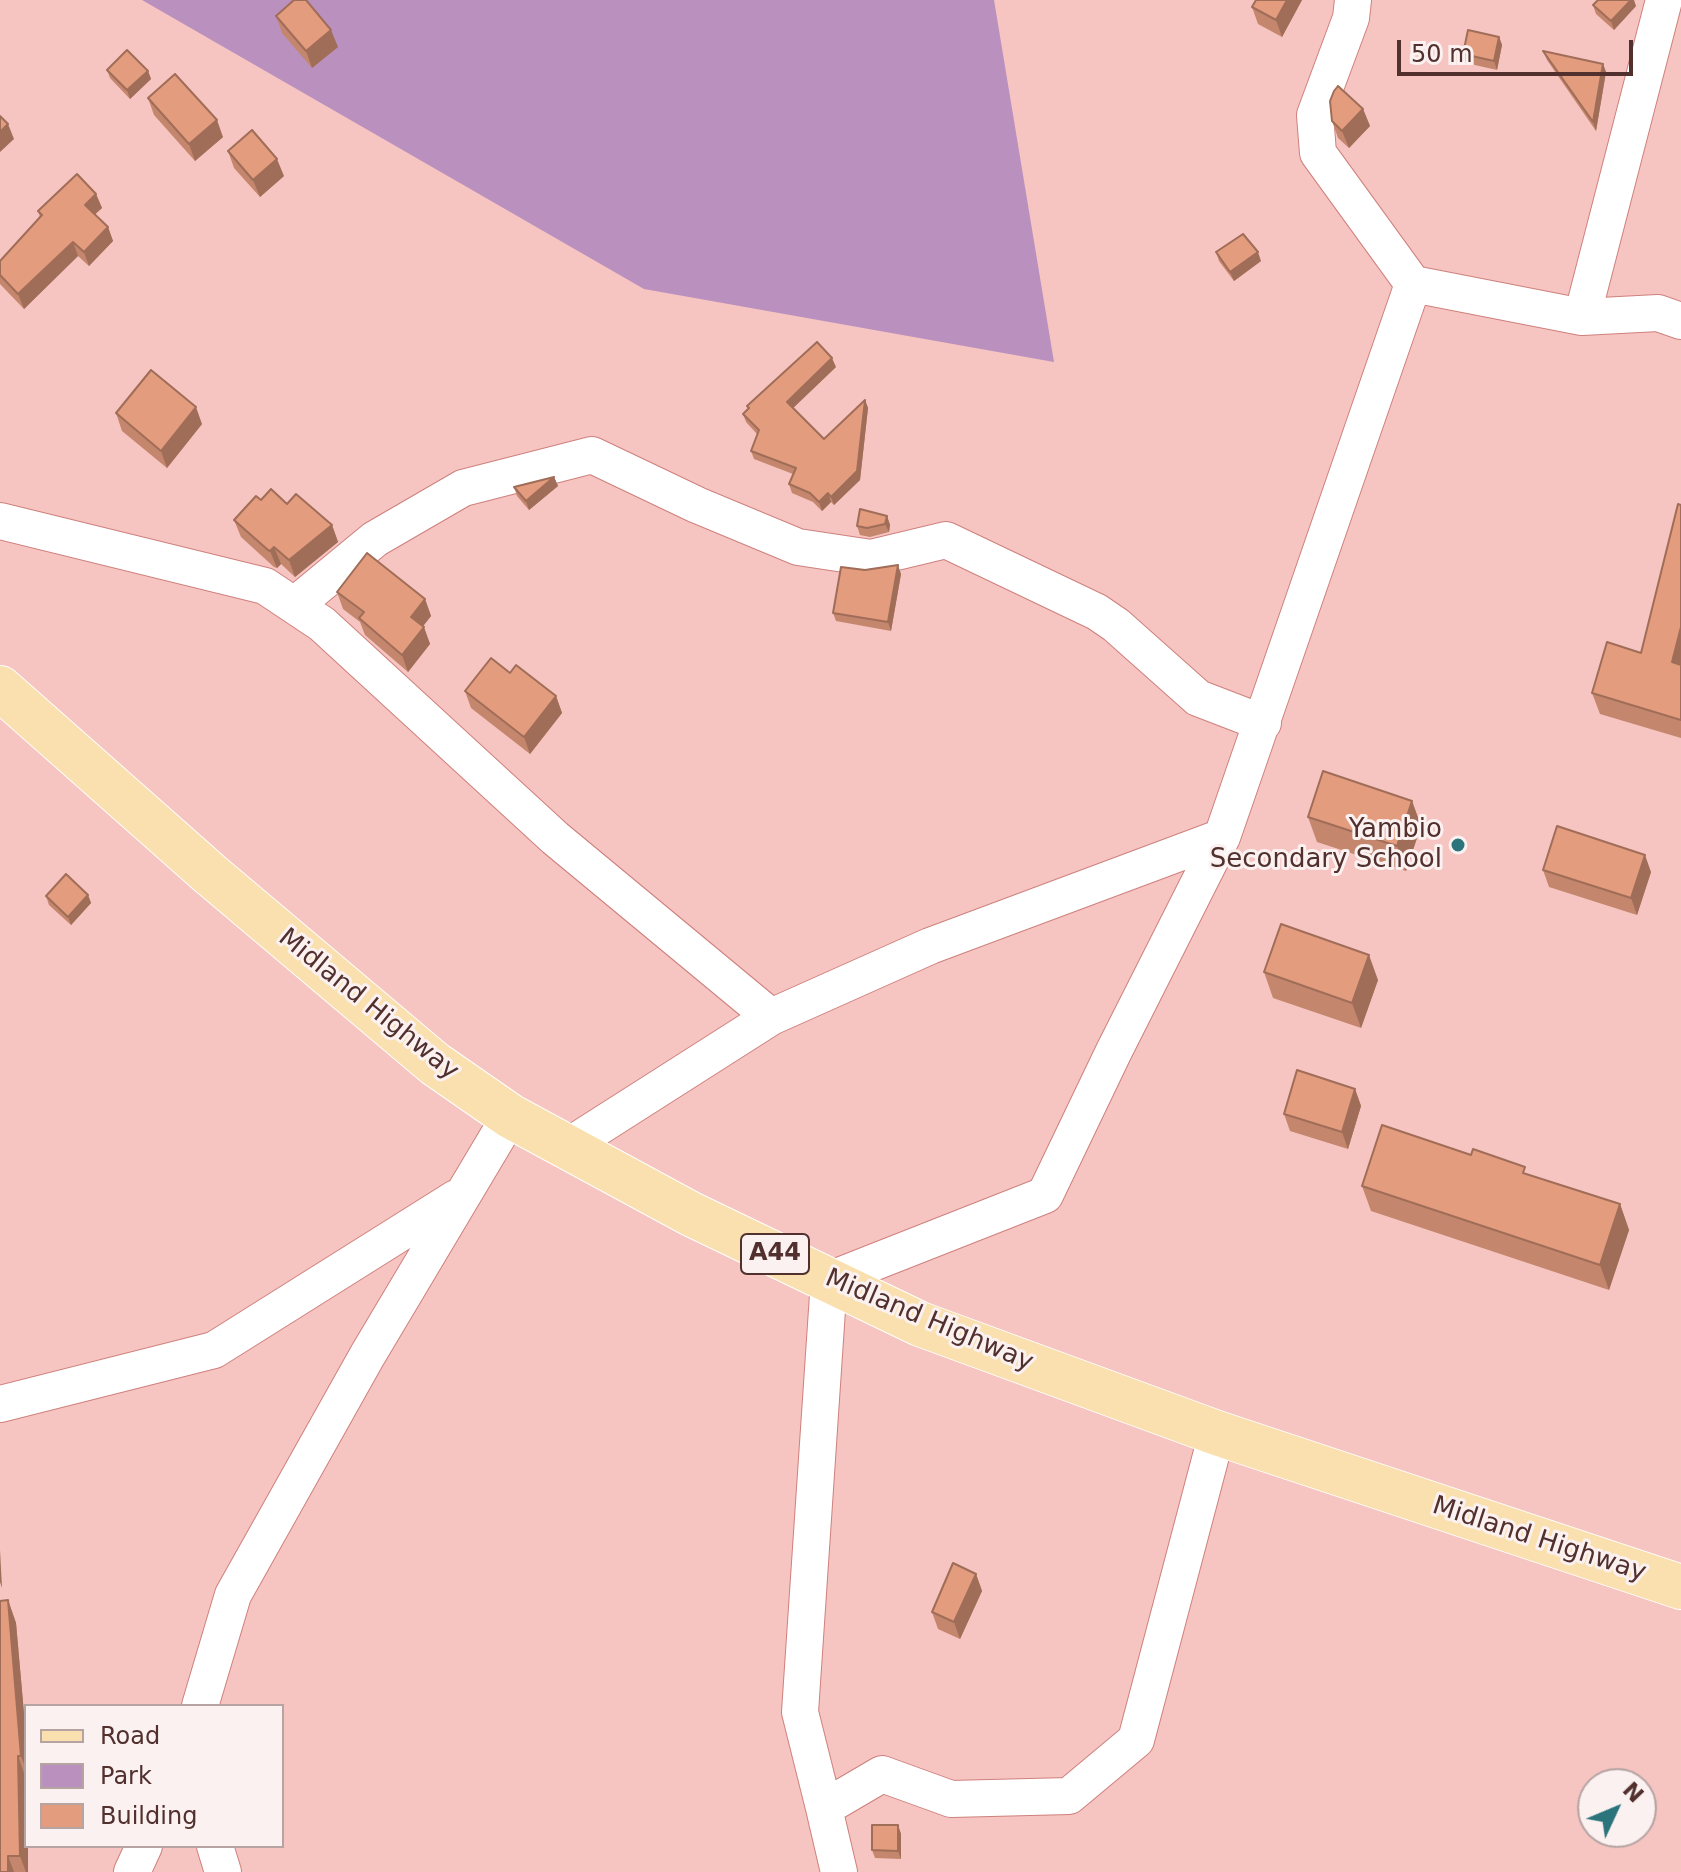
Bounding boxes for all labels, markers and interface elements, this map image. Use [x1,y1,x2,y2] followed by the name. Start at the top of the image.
[1401,24,1637,74] scale bar
[1411,40,1473,68] text: 50 m
[1210,814,1442,876] place label: Yambio Secondary School
[1449,836,1467,854] marker: Yambio Secondary School
[272,923,464,1087] street label: Midland Highway
[741,1234,809,1274] road number: A44
[820,1263,1038,1379] street label: Midland Highway
[1428,1491,1650,1589] street label: Midland Highway
[24,1704,284,1848] legend
[100,1722,160,1750] text: Road
[100,1762,152,1790] text: Park
[1577,1768,1657,1848] north arrow
[1618,1777,1649,1808] text: N
[100,1802,197,1830] text: Building

